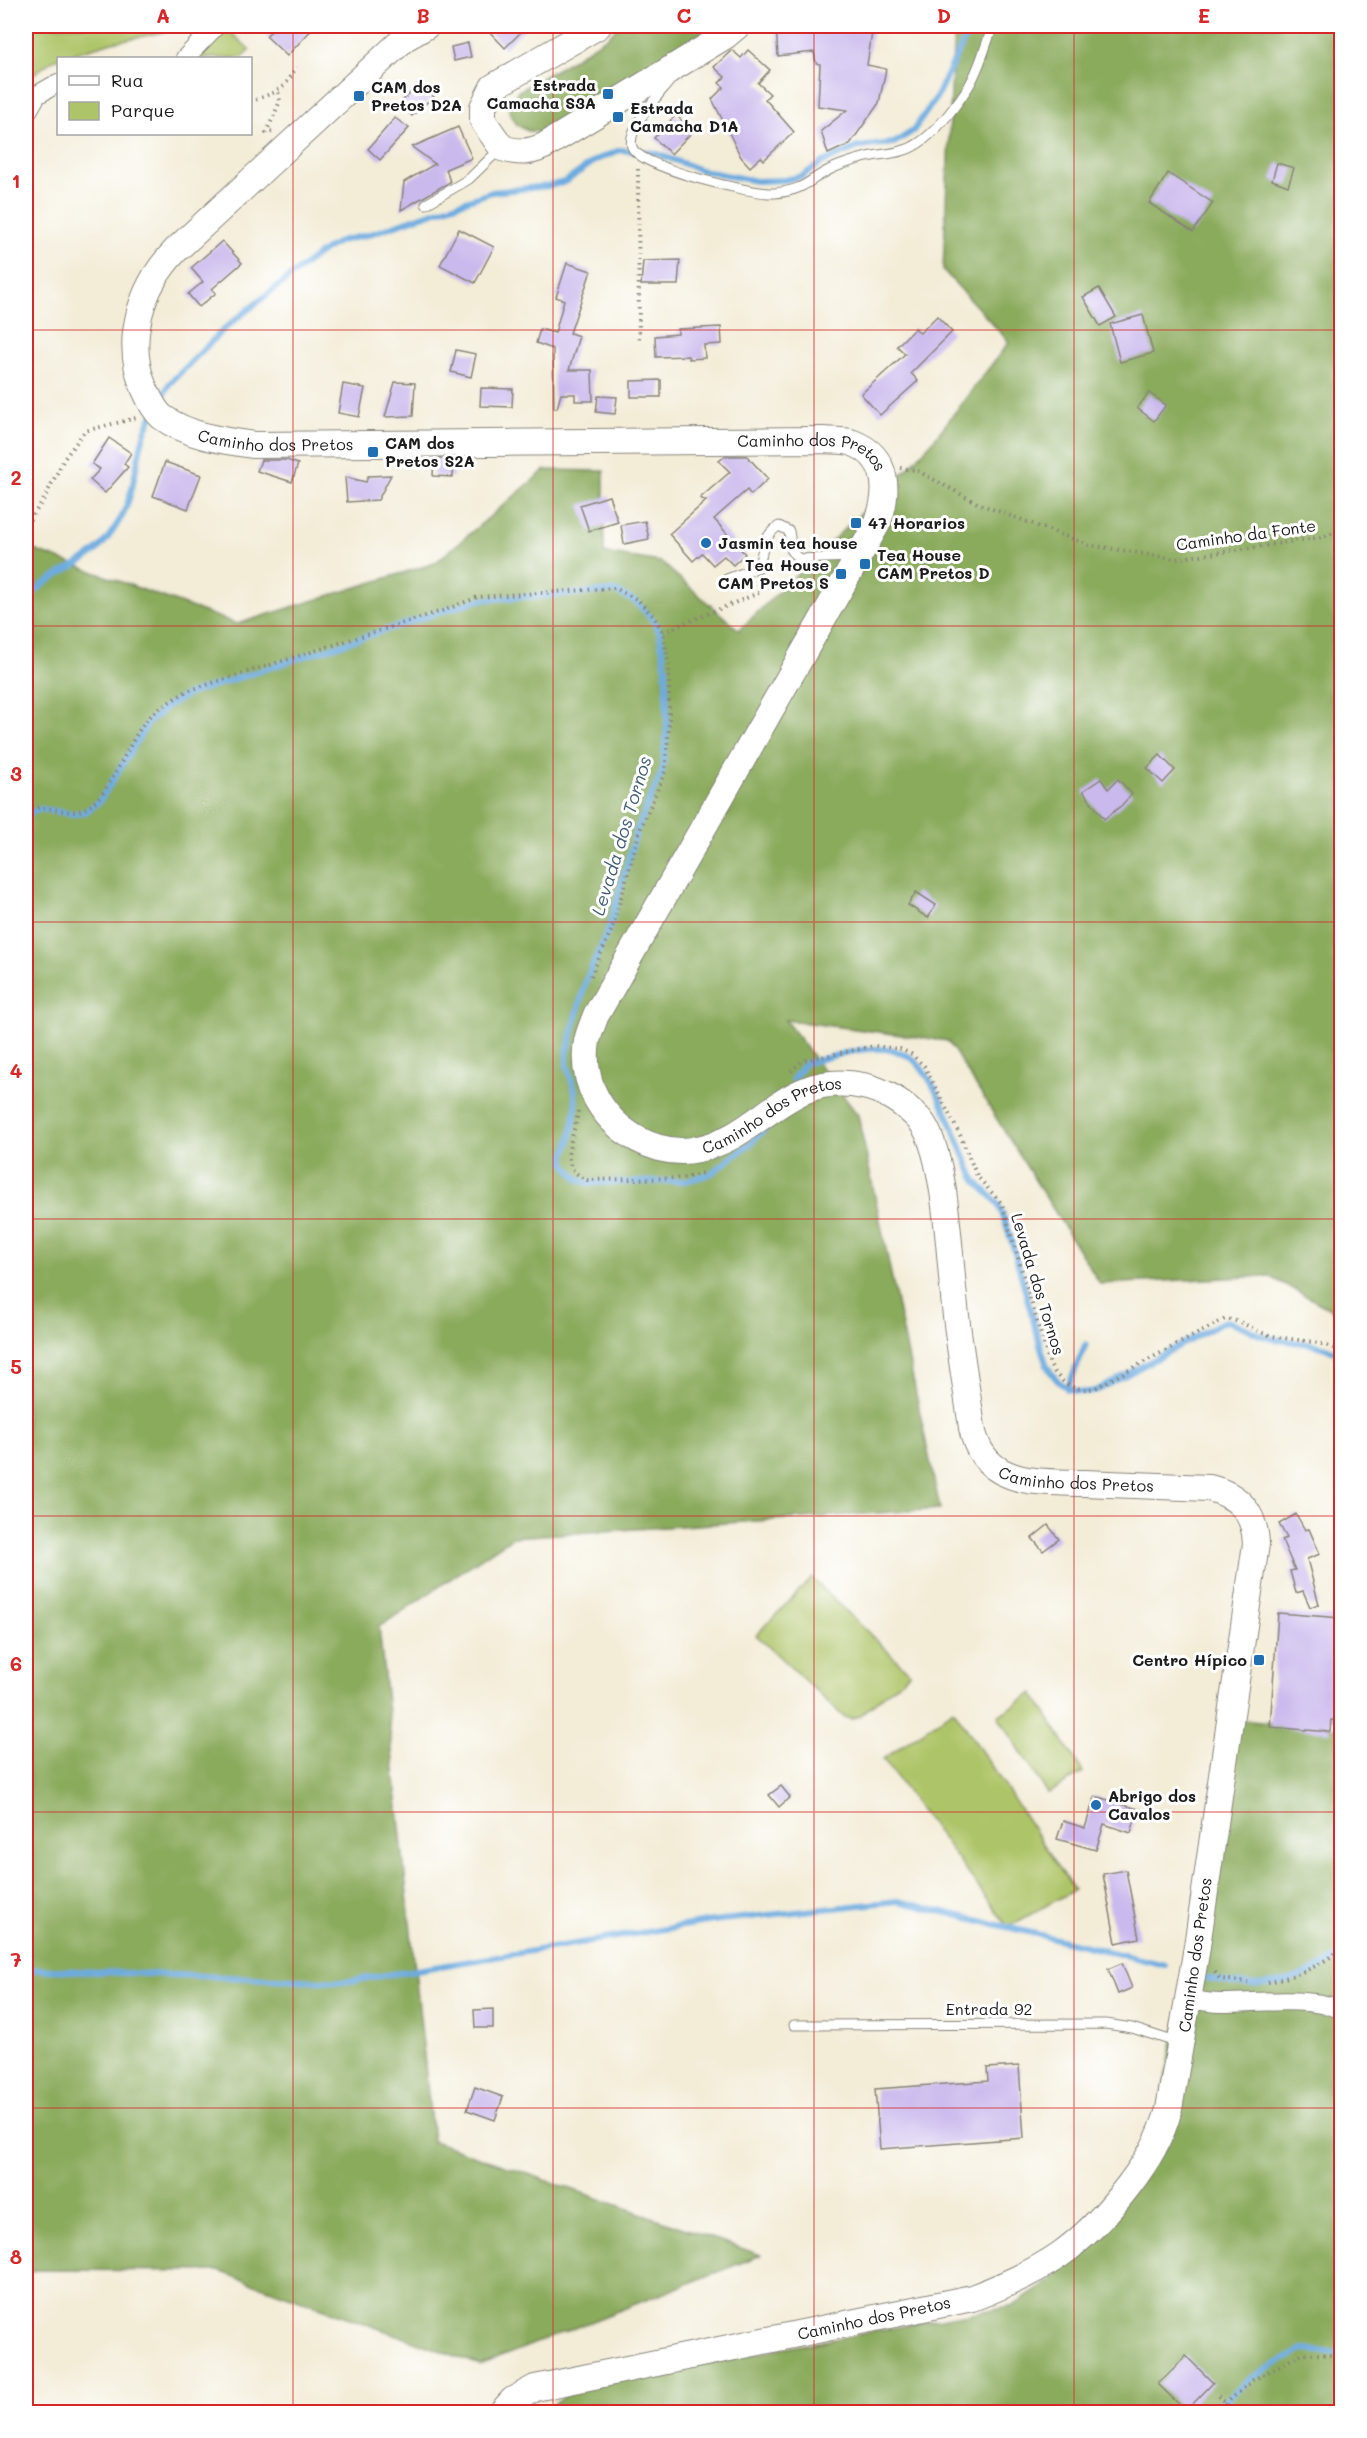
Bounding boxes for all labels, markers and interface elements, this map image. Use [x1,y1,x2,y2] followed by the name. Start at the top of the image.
[156,2,170,28] text: A
[416,2,430,28] text: B
[677,2,692,28] text: C
[937,2,951,28] text: D
[1198,2,1210,28] text: E
[57,57,252,135] legend
[111,68,144,92] text: Rua
[487,74,596,113] place label: Estrada Camacha S3A
[371,76,462,115] place label: CAM dos Pretos D2A
[601,87,615,101] marker: Estrada Camacha S3A
[352,89,366,103] marker: CAM dos Pretos D2A
[630,97,738,136] place label: Estrada Camacha D1A
[111,98,175,122] text: Parque
[611,110,625,124] marker: Estrada Camacha D1A
[12,167,20,193] text: 1
[196,424,354,455] street label: Caminho dos Pretos
[737,429,891,474] street label: Caminho dos Pretos
[385,432,475,471] place label: CAM dos Pretos S2A
[366,445,380,459] marker: CAM dos Pretos S2A
[10,464,22,490] text: 2
[868,512,965,533] place label: 47 Horarios
[1175,514,1317,555] street label: Caminho da Fonte
[849,516,863,530] marker: 47 Horarios
[718,532,858,553] place label: Jasmin tea house
[699,536,713,550] marker: Jasmin tea house
[877,544,990,583] place label: Tea House CAM Pretos D
[718,554,829,593] place label: Tea House CAM Pretos S
[858,557,872,571] marker: Tea House CAM Pretos D
[834,567,848,581] marker: Tea House CAM Pretos S
[585,753,657,918] water label: Levada dos Tornos
[10,760,22,786] text: 3
[10,1057,23,1083] text: 4
[699,1072,842,1158] street label: Caminho dos Pretos
[1007,1210,1070,1357] street label: Levada dos Tornos
[10,1353,22,1379] text: 5
[995,1461,1154,1496] street label: Caminho dos Pretos
[1132,1649,1247,1670] place label: Centro Hípico
[10,1650,22,1676] text: 6
[1252,1653,1266,1667] marker: Centro Hípico
[1108,1785,1196,1824] place label: Abrigo dos Cavalos
[1089,1798,1103,1812] marker: Abrigo dos Cavalos
[1173,1876,1216,2034] street label: Caminho dos Pretos
[10,1946,22,1972] text: 7
[946,1998,1032,2019] street label: Entrada 92
[10,2243,22,2269] text: 8
[795,2291,952,2344] street label: Caminho dos Pretos

